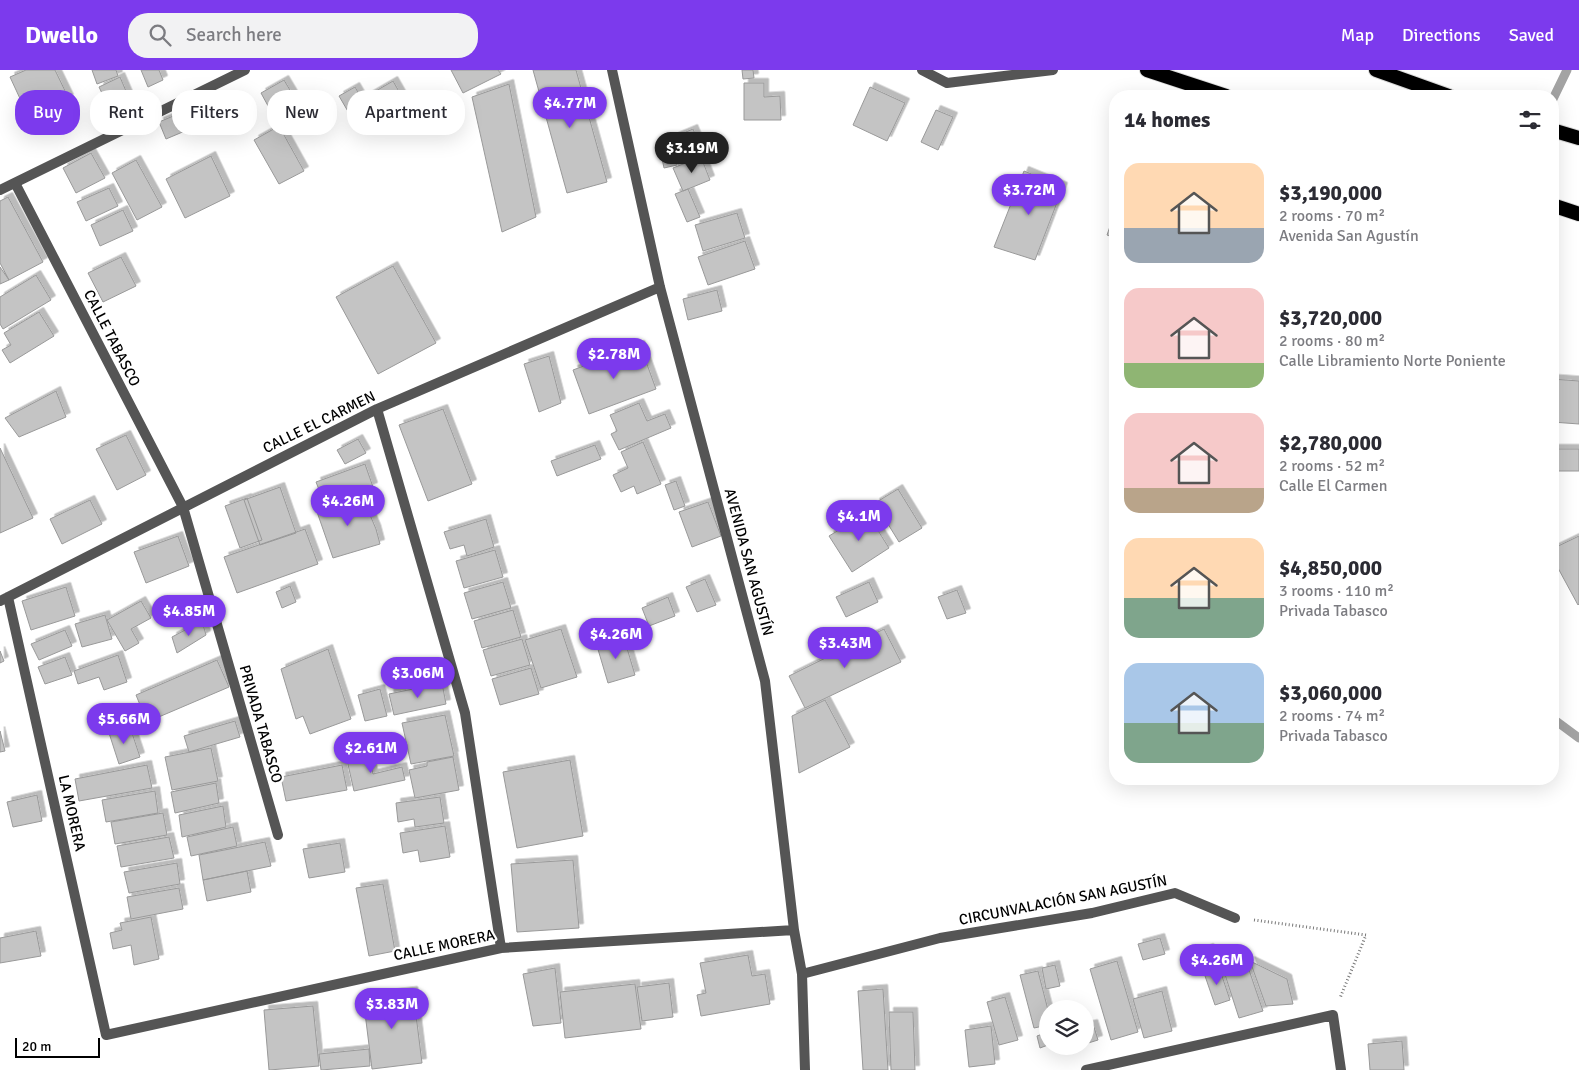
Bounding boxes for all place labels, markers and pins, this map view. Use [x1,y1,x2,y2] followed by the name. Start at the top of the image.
[529,87,611,129] pin: $4.77M
[651,132,733,174] pin: $3.19M
[988,174,1070,216] pin: $3.72M
[573,338,655,380] pin: $2.78M
[307,484,389,527] pin: $4.26M
[824,500,894,542] pin: $4.1M
[148,594,230,637] pin: $4.85M
[575,618,657,660] pin: $4.26M
[804,626,886,669] pin: $3.43M
[377,656,459,699] pin: $3.06M
[83,702,165,745] pin: $5.66M
[330,732,412,774] pin: $2.61M
[1176,944,1258,986] pin: $4.26M
[351,988,433,1030] pin: $3.83M

